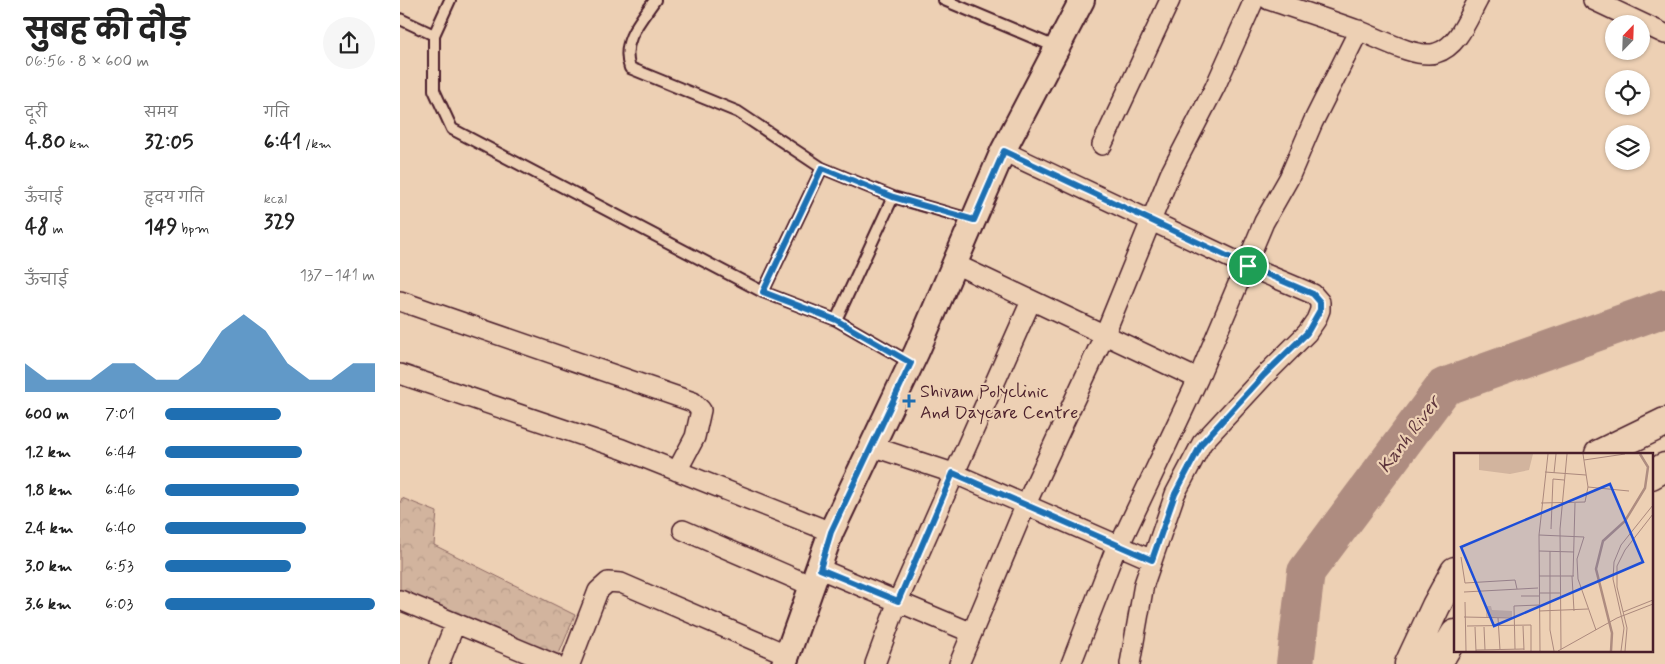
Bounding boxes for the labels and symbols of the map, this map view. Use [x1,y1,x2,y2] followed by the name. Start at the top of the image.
[1605,15,1650,60] north arrow
[1227,245,1269,287] pin
[920,380,1078,425] place label: Shivam Polyclinic And Daycare Centre
[1372,389,1448,478] water label: Kanh River
[902,394,916,408] marker: Shivam Polyclinic And Daycare Centre
[1454,453,1652,652] inset map

